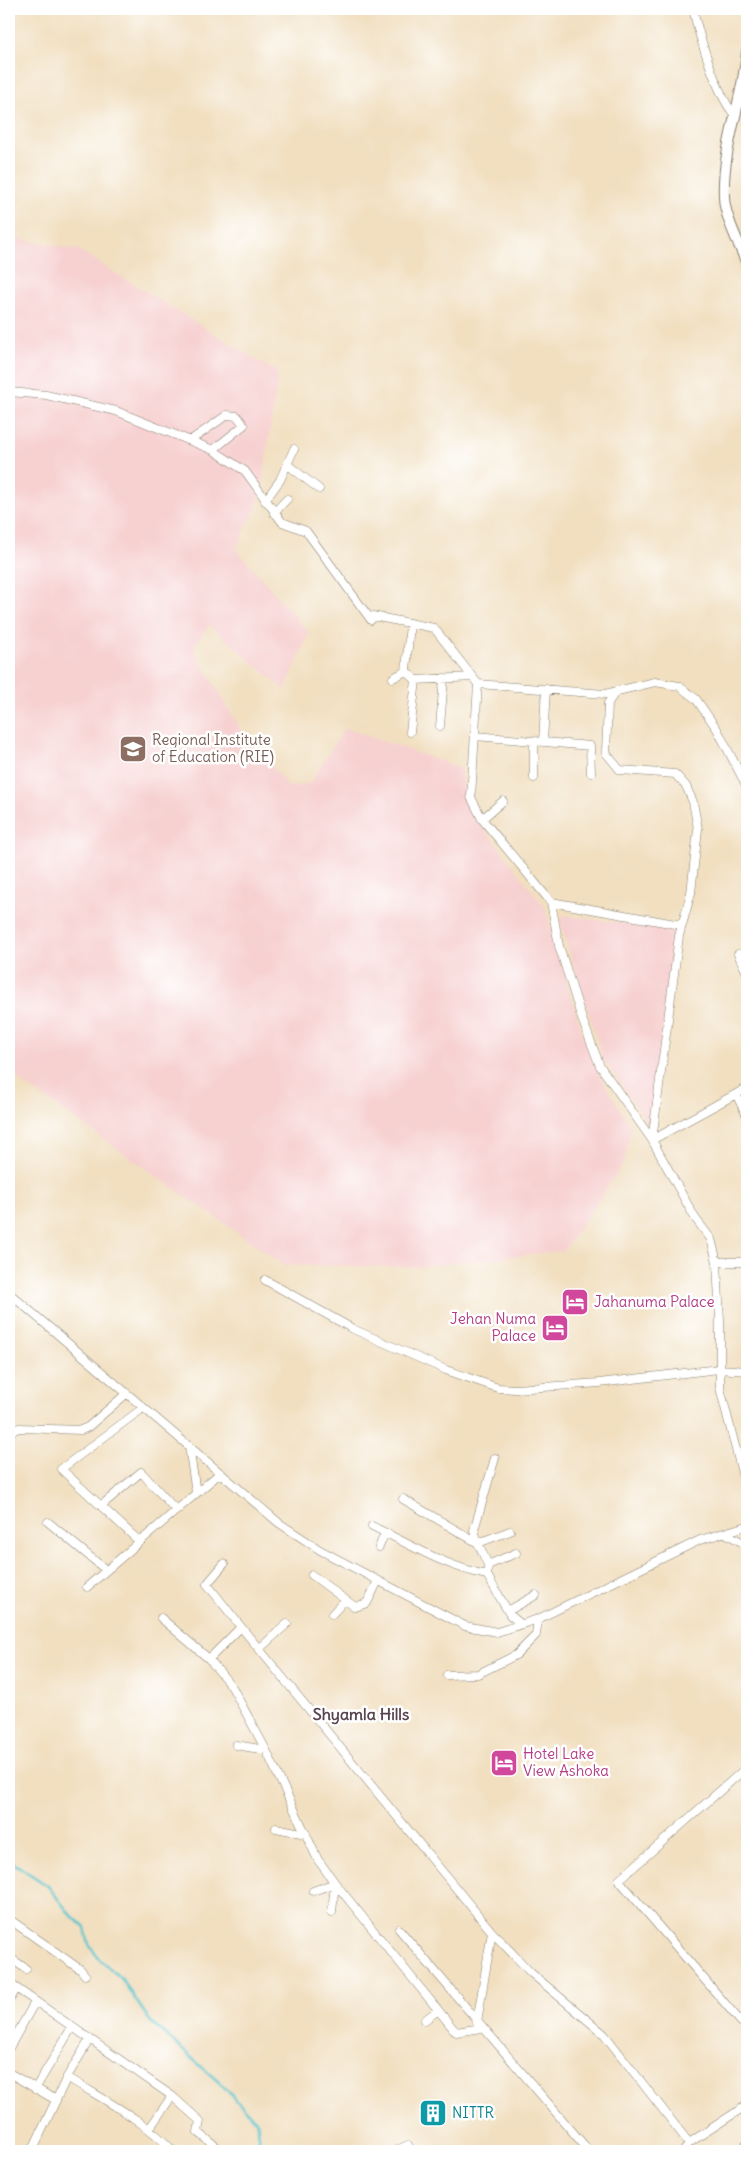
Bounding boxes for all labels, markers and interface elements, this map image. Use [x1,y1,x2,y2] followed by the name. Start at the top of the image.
[152,730,274,766] place label: Regional Institute of Education (RIE)
[118,734,148,764] school or university icon: Regional Institute of Education (RIE)
[560,1287,590,1317] hotel icon: Jahanuma Palace
[594,1292,715,1311] place label: Jahanuma Palace
[450,1309,536,1345] place label: Jehan Numa Palace
[540,1313,570,1343] hotel icon: Jehan Numa Palace
[313,1704,409,1725] district label: Shyamla Hills
[523,1744,609,1780] place label: Hotel Lake View Ashoka
[489,1748,519,1778] hotel icon: Hotel Lake View Ashoka
[418,2098,448,2128] building icon: NITTR
[452,2103,495,2122] place label: NITTR

